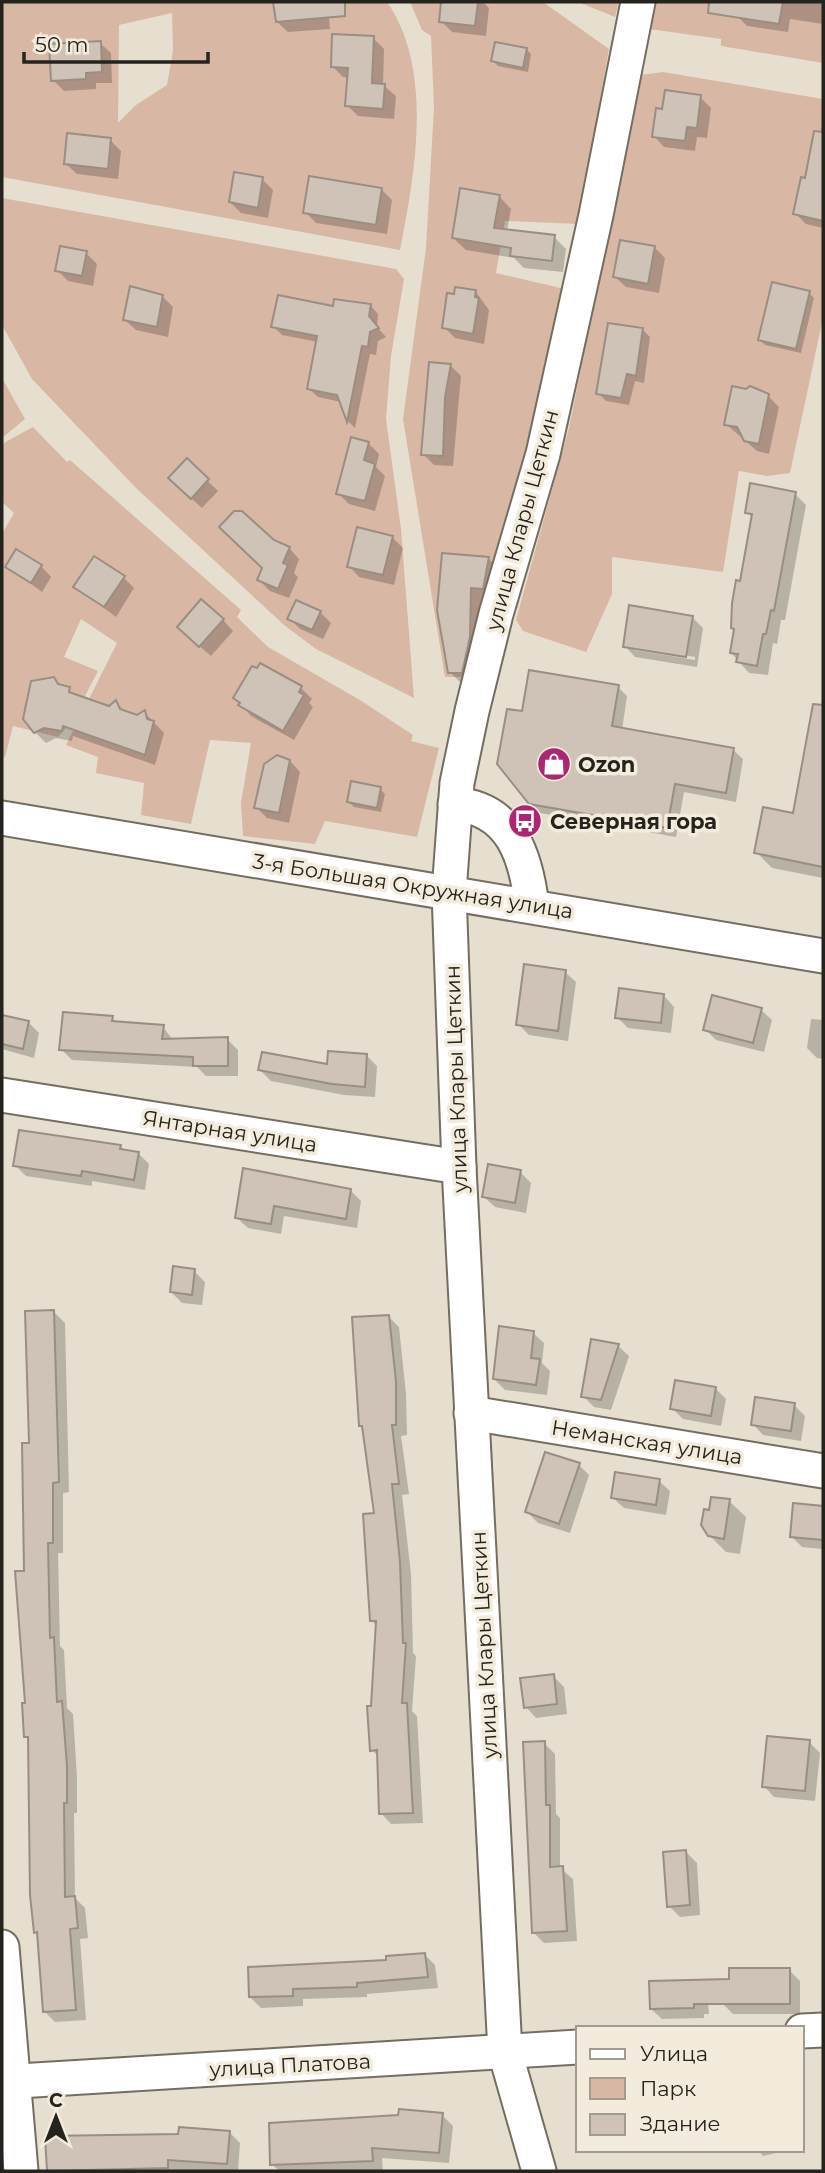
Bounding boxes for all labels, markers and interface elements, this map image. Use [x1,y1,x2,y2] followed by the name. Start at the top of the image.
[24,21,208,65] scale bar
[35,32,89,57] text: 50 m
[480,407,564,634] street label: улица Клары Цеткин
[535,745,573,783] shop icon: Ozon
[578,752,635,777] place label: Ozon
[506,802,544,840] bus stop icon: Северная гора
[550,809,717,834] place label: Северная гора
[251,848,575,924] street label: 3-я Большая Окружная улица
[440,965,473,1194] street label: улица Клары Цеткин
[141,1105,319,1157] street label: Янтарная улица
[550,1415,744,1469] street label: Неманская улица
[466,1531,502,1760] street label: улица Клары Цеткин
[576,2026,804,2152] legend
[640,2041,708,2066] text: Улица
[208,2048,371,2082] street label: улица Платова
[640,2076,696,2101] text: Парк
[21,2082,91,2152] north arrow
[49,2089,63,2112] text: С
[640,2111,721,2136] text: Здание

